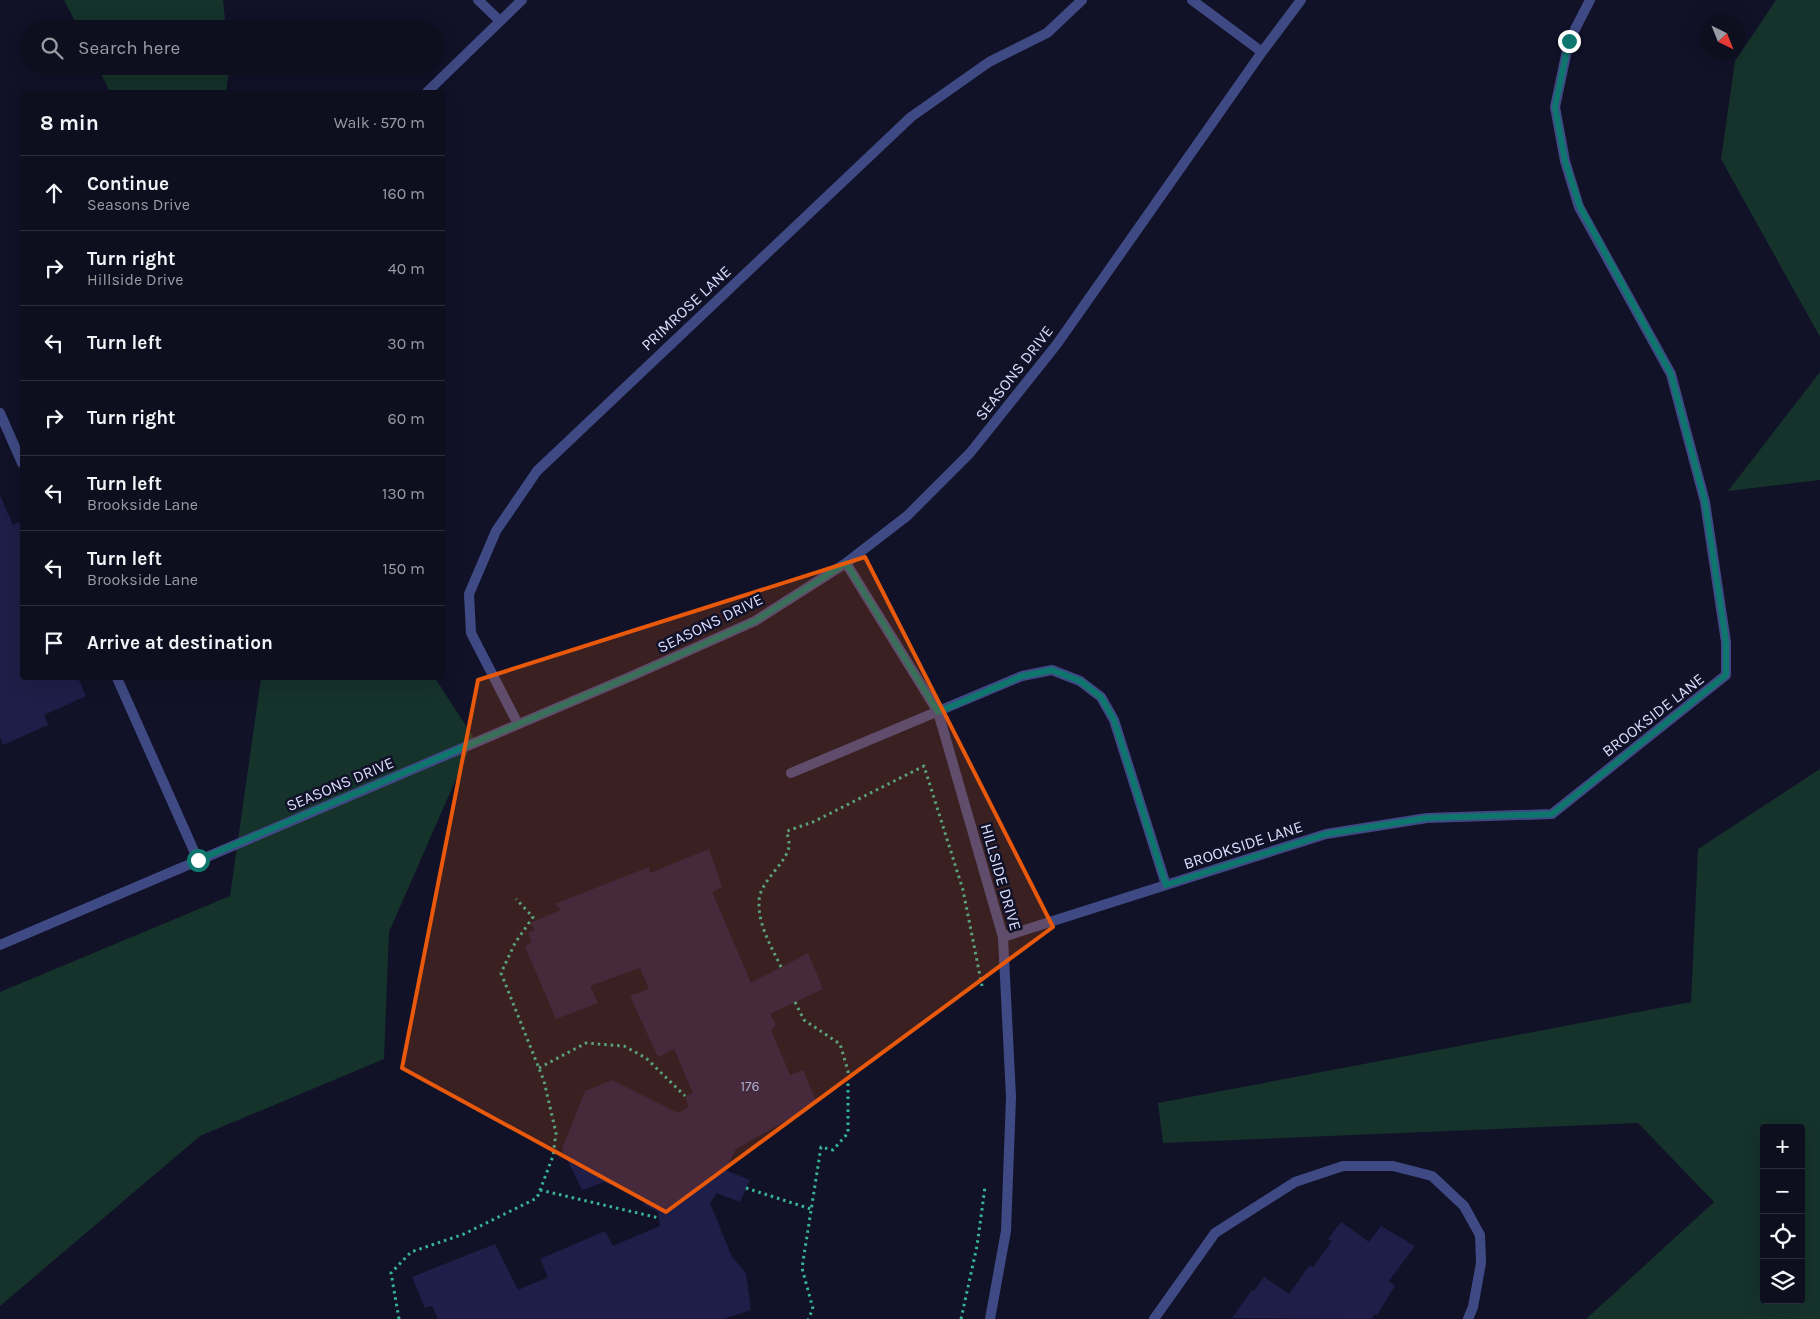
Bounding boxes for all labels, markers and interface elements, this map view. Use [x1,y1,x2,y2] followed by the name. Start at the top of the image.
[1700,15,1745,60] north arrow
[20,20,445,75] search box
[1558,30,1581,53] route end
[38,34,66,62] icon: search
[78,37,180,59] text: Search here
[40,111,99,135] text: 8 min
[334,113,425,132] text: Walk · 570 m
[87,173,169,195] text: Continue
[40,179,68,207] icon: ahead
[382,184,425,203] text: 160 m
[87,195,190,214] text: Seasons Drive
[87,248,176,270] text: Turn right
[40,254,68,282] icon: right
[388,259,425,278] text: 40 m
[637,262,735,354] street label: PRIMROSE LANE
[87,270,183,289] text: Hillside Drive
[971,322,1057,424] street label: SEASONS DRIVE
[40,329,68,357] icon: left
[87,332,162,354] text: Turn left
[387,334,425,353] text: 30 m
[40,404,68,432] icon: right
[87,407,176,429] text: Turn right
[388,409,425,428] text: 60 m
[87,473,162,495] text: Turn left
[40,479,68,507] icon: left
[382,484,425,503] text: 130 m
[87,495,198,514] text: Brookside Lane
[87,548,162,570] text: Turn left
[40,554,68,582] icon: left
[382,559,425,578] text: 150 m
[87,570,198,589] text: Brookside Lane
[654,589,766,657] street label: SEASONS DRIVE
[40,629,68,657] icon: arrive
[87,632,273,654] text: Arrive at destination
[1598,669,1708,761] street label: BROOKSIDE LANE
[283,753,397,815] street label: SEASONS DRIVE
[1181,817,1305,873] street label: BROOKSIDE LANE
[977,821,1025,933] street label: HILLSIDE DRIVE
[187,849,210,872] route start
[740,1078,760,1095] house number: 176
[1760,1124,1805,1304] map controls
[1760,1124,1805,1169] button: +
[1760,1169,1805,1214] button: −
[1760,1214,1805,1259] button: locate
[1760,1259,1805,1304] button: layers

